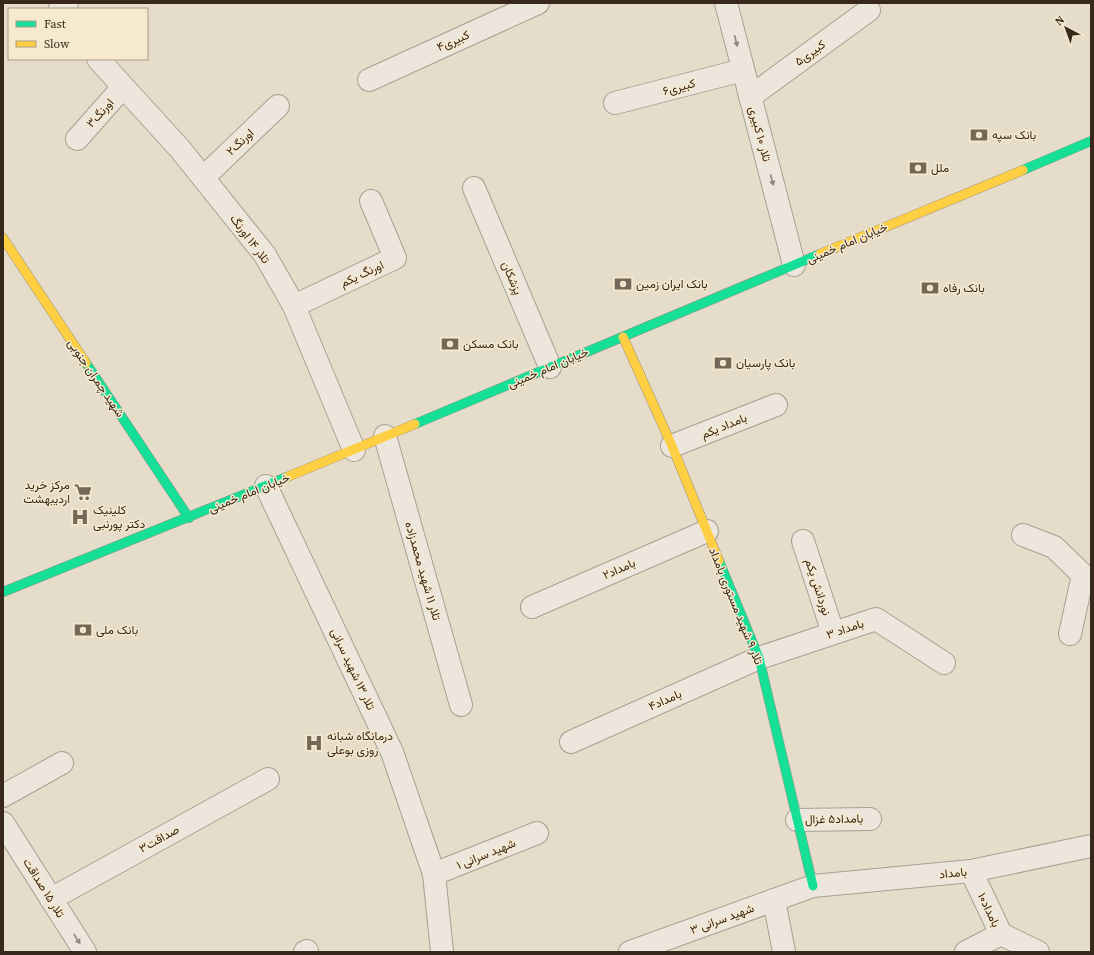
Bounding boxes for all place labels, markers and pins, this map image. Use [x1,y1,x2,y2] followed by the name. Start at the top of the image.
[969,125,989,145] bank icon: بانک سپه
[992,127,1036,143] place label: بانک سپه
[908,158,928,178] bank icon: ملل
[931,160,949,176] place label: ملل
[613,274,633,294] bank icon: بانک ایران زمین
[636,276,708,292] place label: بانک ایران زمین
[920,278,940,298] bank icon: بانک رفاه
[943,280,985,296] place label: بانک رفاه
[440,334,460,354] bank icon: بانک مسکن
[463,336,519,352] place label: بانک مسکن
[713,353,733,373] bank icon: بانک پارسیان
[736,355,795,371] place label: بانک پارسیان
[23,477,70,507] place label: مرکز خرید اردیبهشت
[73,482,93,502] supermarket icon: مرکز خرید اردیبهشت
[93,502,145,532] place label: کلینیک دکتر پورنبی
[70,507,90,527] hospital icon: کلینیک دکتر پورنبی
[73,620,93,640] bank icon: بانک ملی
[96,622,138,638] place label: بانک ملی
[327,728,393,758] place label: درمانگاه شبانه روزی بوعلی
[304,733,324,753] hospital icon: درمانگاه شبانه روزی بوعلی

